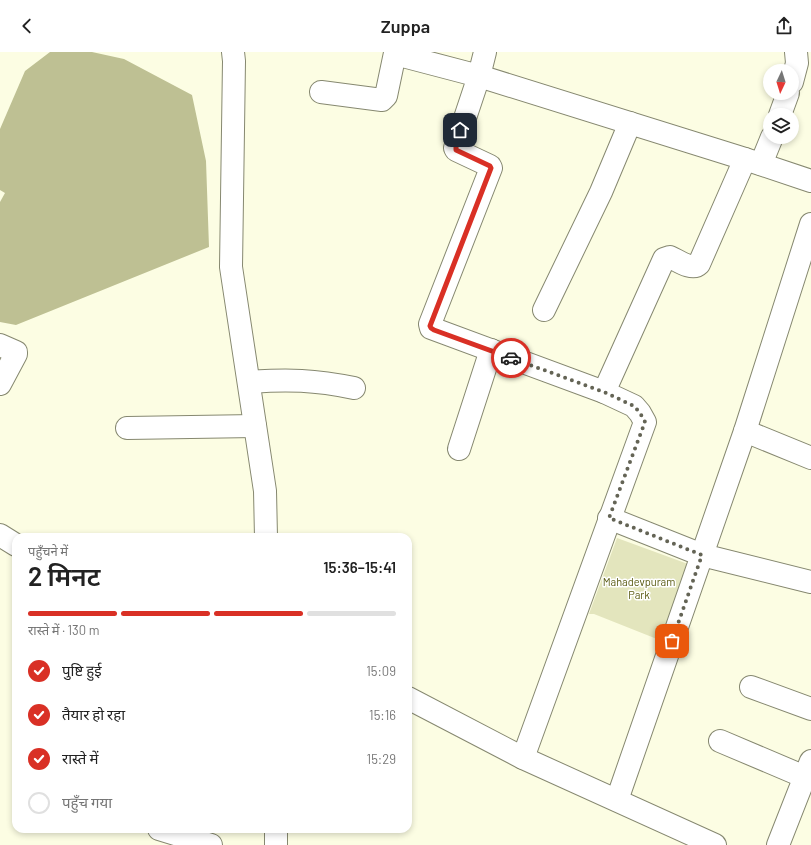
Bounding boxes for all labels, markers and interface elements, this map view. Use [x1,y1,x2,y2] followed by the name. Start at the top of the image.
[16,15,38,37] icon: back
[381,15,430,37] text: Zuppa
[773,15,795,37] icon: share
[763,64,799,100] north arrow
[763,64,799,144] map controls
[763,108,799,144] button: layers
[443,113,477,147] pin
[449,119,471,141] icon: home
[491,338,531,378] courier
[500,347,522,369] icon: car
[28,543,68,559] text: पहुँचने में
[323,558,396,576] text: 15:36–15:41
[28,560,100,591] text: 2 मिनट
[603,575,675,601] park label: Mahadevpuram Park
[28,622,99,638] text: रास्ते में · 130 m
[655,624,689,658] pin
[661,630,683,652] icon: bag
[28,660,50,682] icon: check
[62,661,102,679] text: पुष्टि हुई
[366,663,396,679] text: 15:09
[28,704,50,726] icon: check
[62,705,125,723] text: तैयार हो रहा
[369,707,396,723] text: 15:16
[28,748,50,770] icon: check
[62,749,98,767] text: रास्ते में
[367,751,396,767] text: 15:29
[62,793,112,811] text: पहुँच गया

